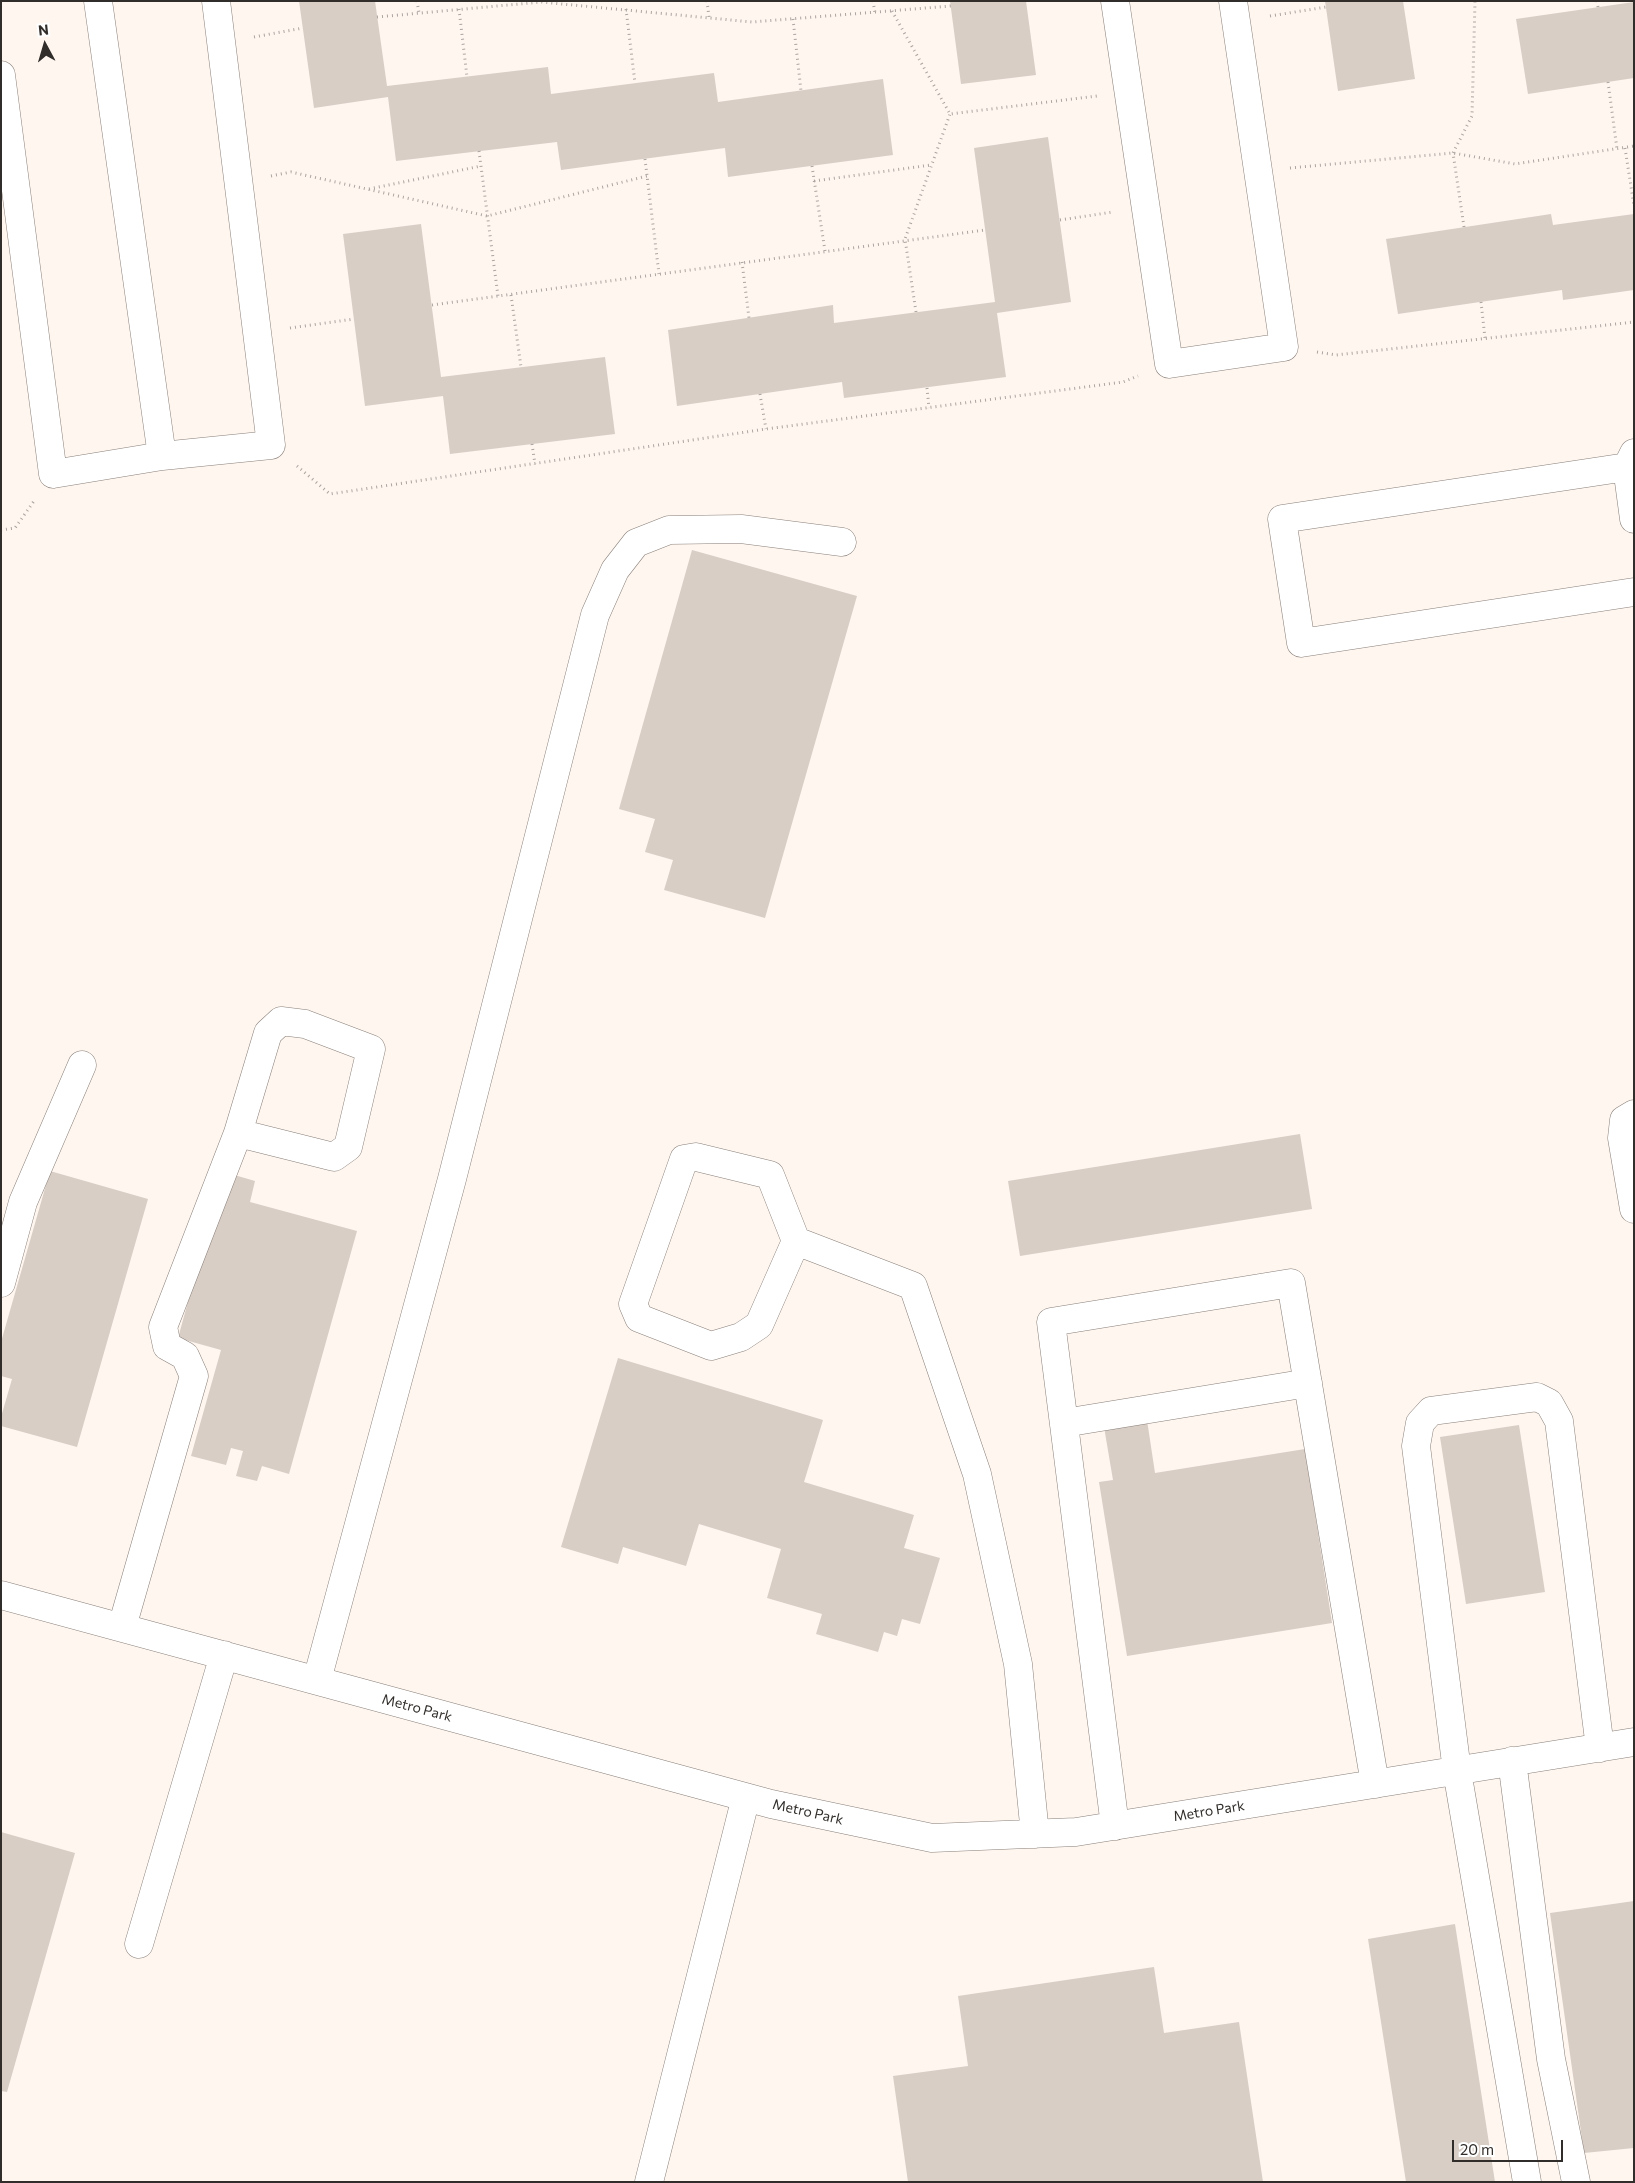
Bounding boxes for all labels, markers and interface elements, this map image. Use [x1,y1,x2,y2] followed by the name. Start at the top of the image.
[20,20,70,70] north arrow
[37,21,49,39] text: N
[380,1691,454,1725] street label: Metro Park
[771,1796,845,1828] street label: Metro Park
[1172,1797,1246,1825] street label: Metro Park
[1455,2130,1566,2162] scale bar
[1460,2140,1494,2158] text: 20 m

